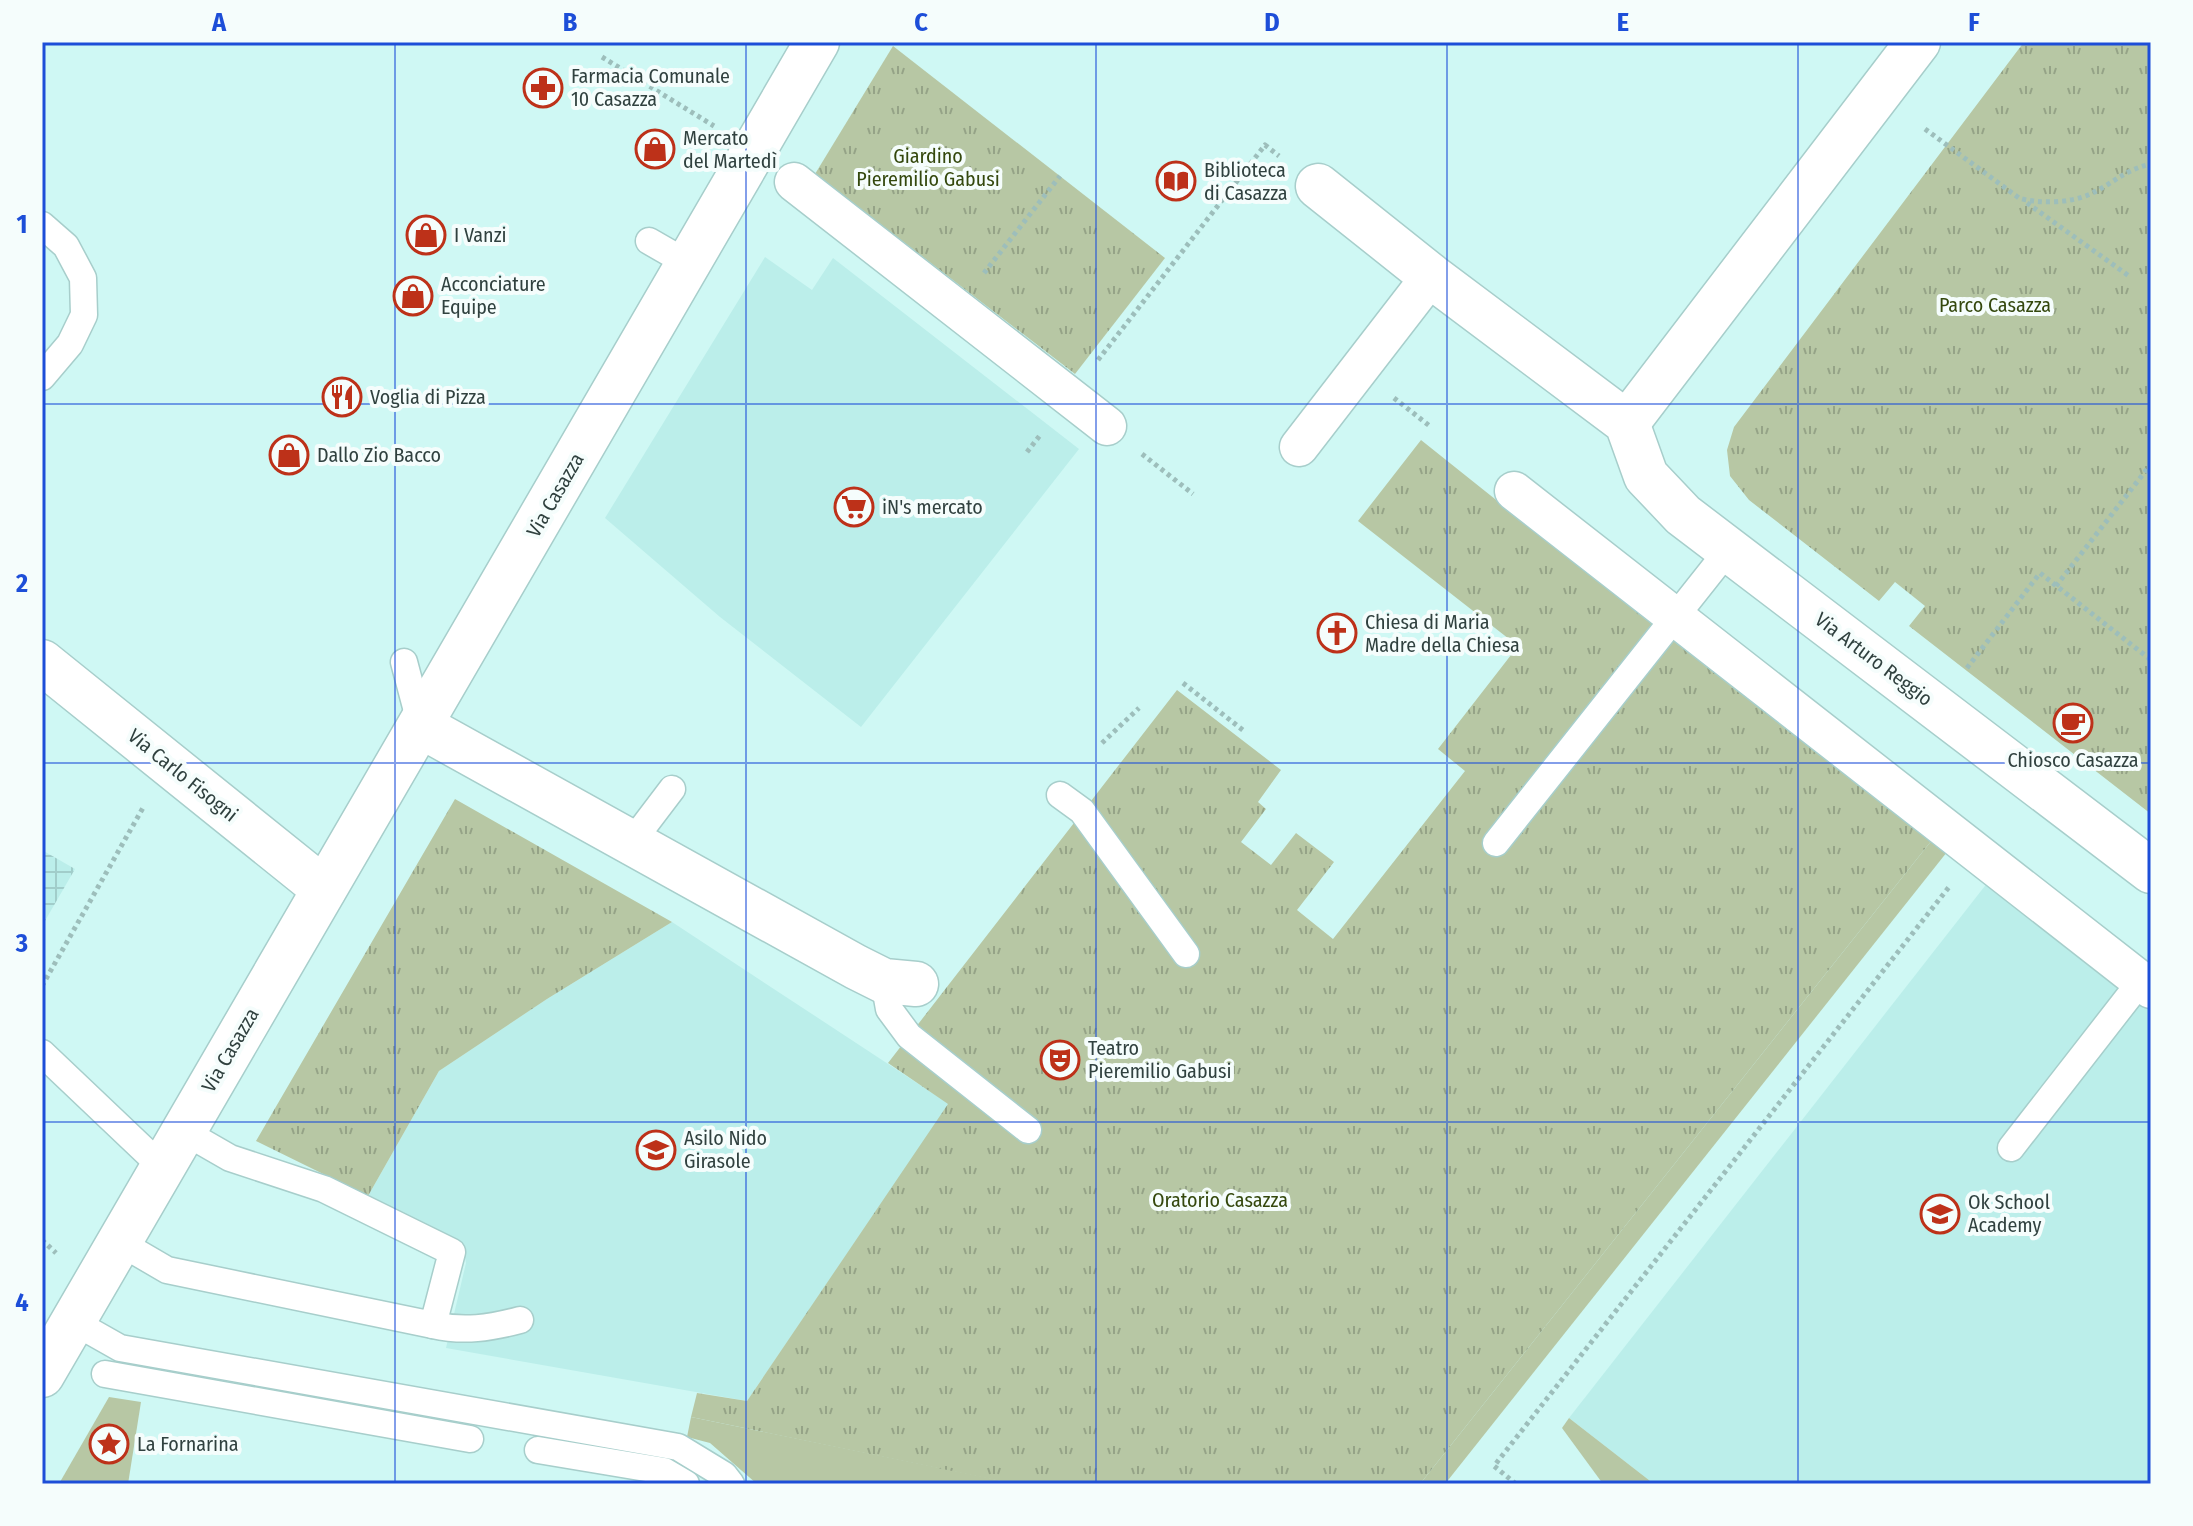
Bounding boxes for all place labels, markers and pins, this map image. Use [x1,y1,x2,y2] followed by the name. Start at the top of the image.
[571,64,730,111] place label: Farmacia Comunale 10 Casazza
[522,67,564,109] pharmacy icon: Farmacia Comunale 10 Casazza
[683,126,777,173] place label: Mercato del Martedì
[634,128,676,170] shop icon: Mercato del Martedì
[1204,158,1288,205] place label: Biblioteca di Casazza
[1155,160,1197,202] library icon: Biblioteca di Casazza
[405,214,447,256] shop icon: I Vanzi
[454,223,507,247] place label: I Vanzi
[441,272,546,319] place label: Acconciature Equipe
[392,275,434,317] shop icon: Acconciature Equipe
[321,376,363,418] restaurant icon: Voglia di Pizza
[370,385,486,409] place label: Voglia di Pizza
[268,434,310,476] shop icon: Dallo Zio Bacco
[317,443,441,467] place label: Dallo Zio Bacco
[833,486,875,528] supermarket icon: iN's mercato
[882,495,983,519] place label: iN's mercato
[1365,610,1520,657] place label: Chiesa di Maria Madre della Chiesa
[1316,612,1358,654] church icon: Chiesa di Maria Madre della Chiesa
[2052,702,2094,744] cafe icon: Chiosco Casazza
[2007,748,2139,772] place label: Chiosco Casazza
[1088,1036,1232,1083] place label: Teatro Pieremilio Gabusi
[1039,1039,1081,1081] theatre icon: Teatro Pieremilio Gabusi
[684,1126,767,1173] place label: Asilo Nido Girasole
[635,1129,677,1171] school or university icon: Asilo Nido Girasole
[1968,1190,2050,1237] place label: Ok School Academy
[1919,1193,1961,1235] school or university icon: Ok School Academy
[88,1423,130,1465] place icon: La Fornarina
[137,1432,238,1456] place label: La Fornarina

